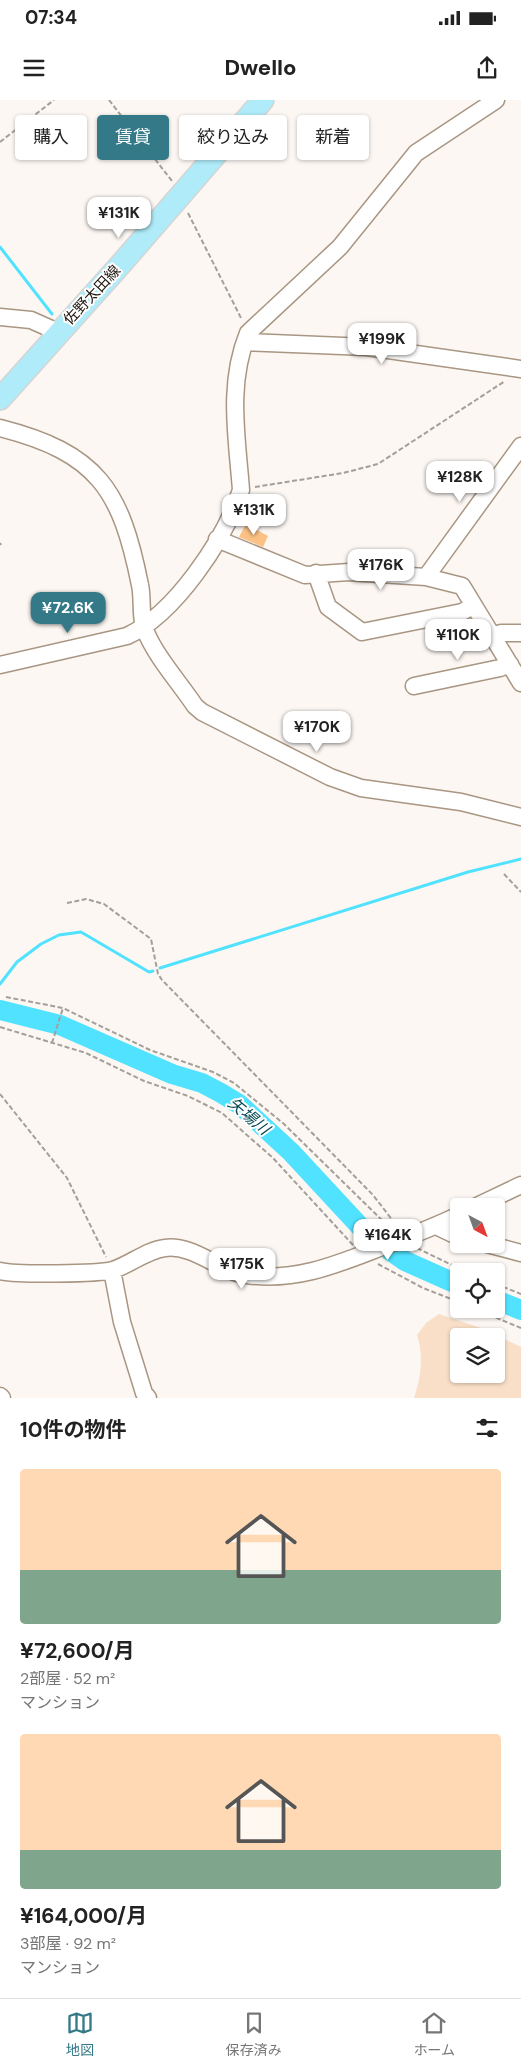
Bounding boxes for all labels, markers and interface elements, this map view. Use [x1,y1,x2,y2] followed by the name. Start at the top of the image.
[25,5,77,30] text: 07:34
[224,53,297,82] text: Dwello
[20,54,48,82] icon: menu
[473,54,501,82] icon: share
[15,115,87,160] chip: 購入
[97,115,169,160] chip: 賃貸
[179,115,287,160] chip: 絞り込み
[297,115,369,160] chip: 新着
[84,196,154,239] pin: ¥131K
[98,202,140,223] text: ¥131K
[59,261,125,329] street label: 佐野太田線
[347,322,417,365] pin: ¥199K
[359,328,406,349] text: ¥199K
[425,460,495,503] pin: ¥128K
[437,466,483,487] text: ¥128K
[219,494,289,536] pin: ¥131K
[233,499,275,520] text: ¥131K
[346,548,416,591] pin: ¥176K
[358,554,404,575] text: ¥176K
[27,592,109,634] pin: ¥72.6K
[42,597,94,618] text: ¥72.6K
[423,618,493,661] pin: ¥110K
[436,624,480,645] text: ¥110K
[282,710,352,753] pin: ¥170K
[294,716,340,737] text: ¥170K
[224,1093,276,1141] water label: 矢場川
[450,1198,505,1252] north arrow
[450,1198,505,1383] map controls
[353,1218,423,1261] pin: ¥164K
[364,1224,412,1245] text: ¥164K
[207,1248,277,1290] pin: ¥175K
[220,1253,264,1274] text: ¥175K
[450,1263,505,1318] button: locate
[450,1328,505,1383] button: layers
[473,1414,501,1442] icon: filters
[20,1416,126,1444] text: 10件の物件
[216,1501,306,1591] icon: home
[20,1637,135,1665] text: ¥72,600/月
[20,1668,115,1689] text: 2部屋 · 52 m²
[20,1692,100,1713] text: マンション
[216,1766,306,1856] icon: home
[20,1902,147,1930] text: ¥164,000/月
[20,1933,116,1954] text: 3部屋 · 92 m²
[20,1957,100,1978] text: マンション
[66,2009,94,2059] tab: 地図
[226,2009,282,2059] tab: 保存済み
[413,2009,455,2059] tab: ホーム

